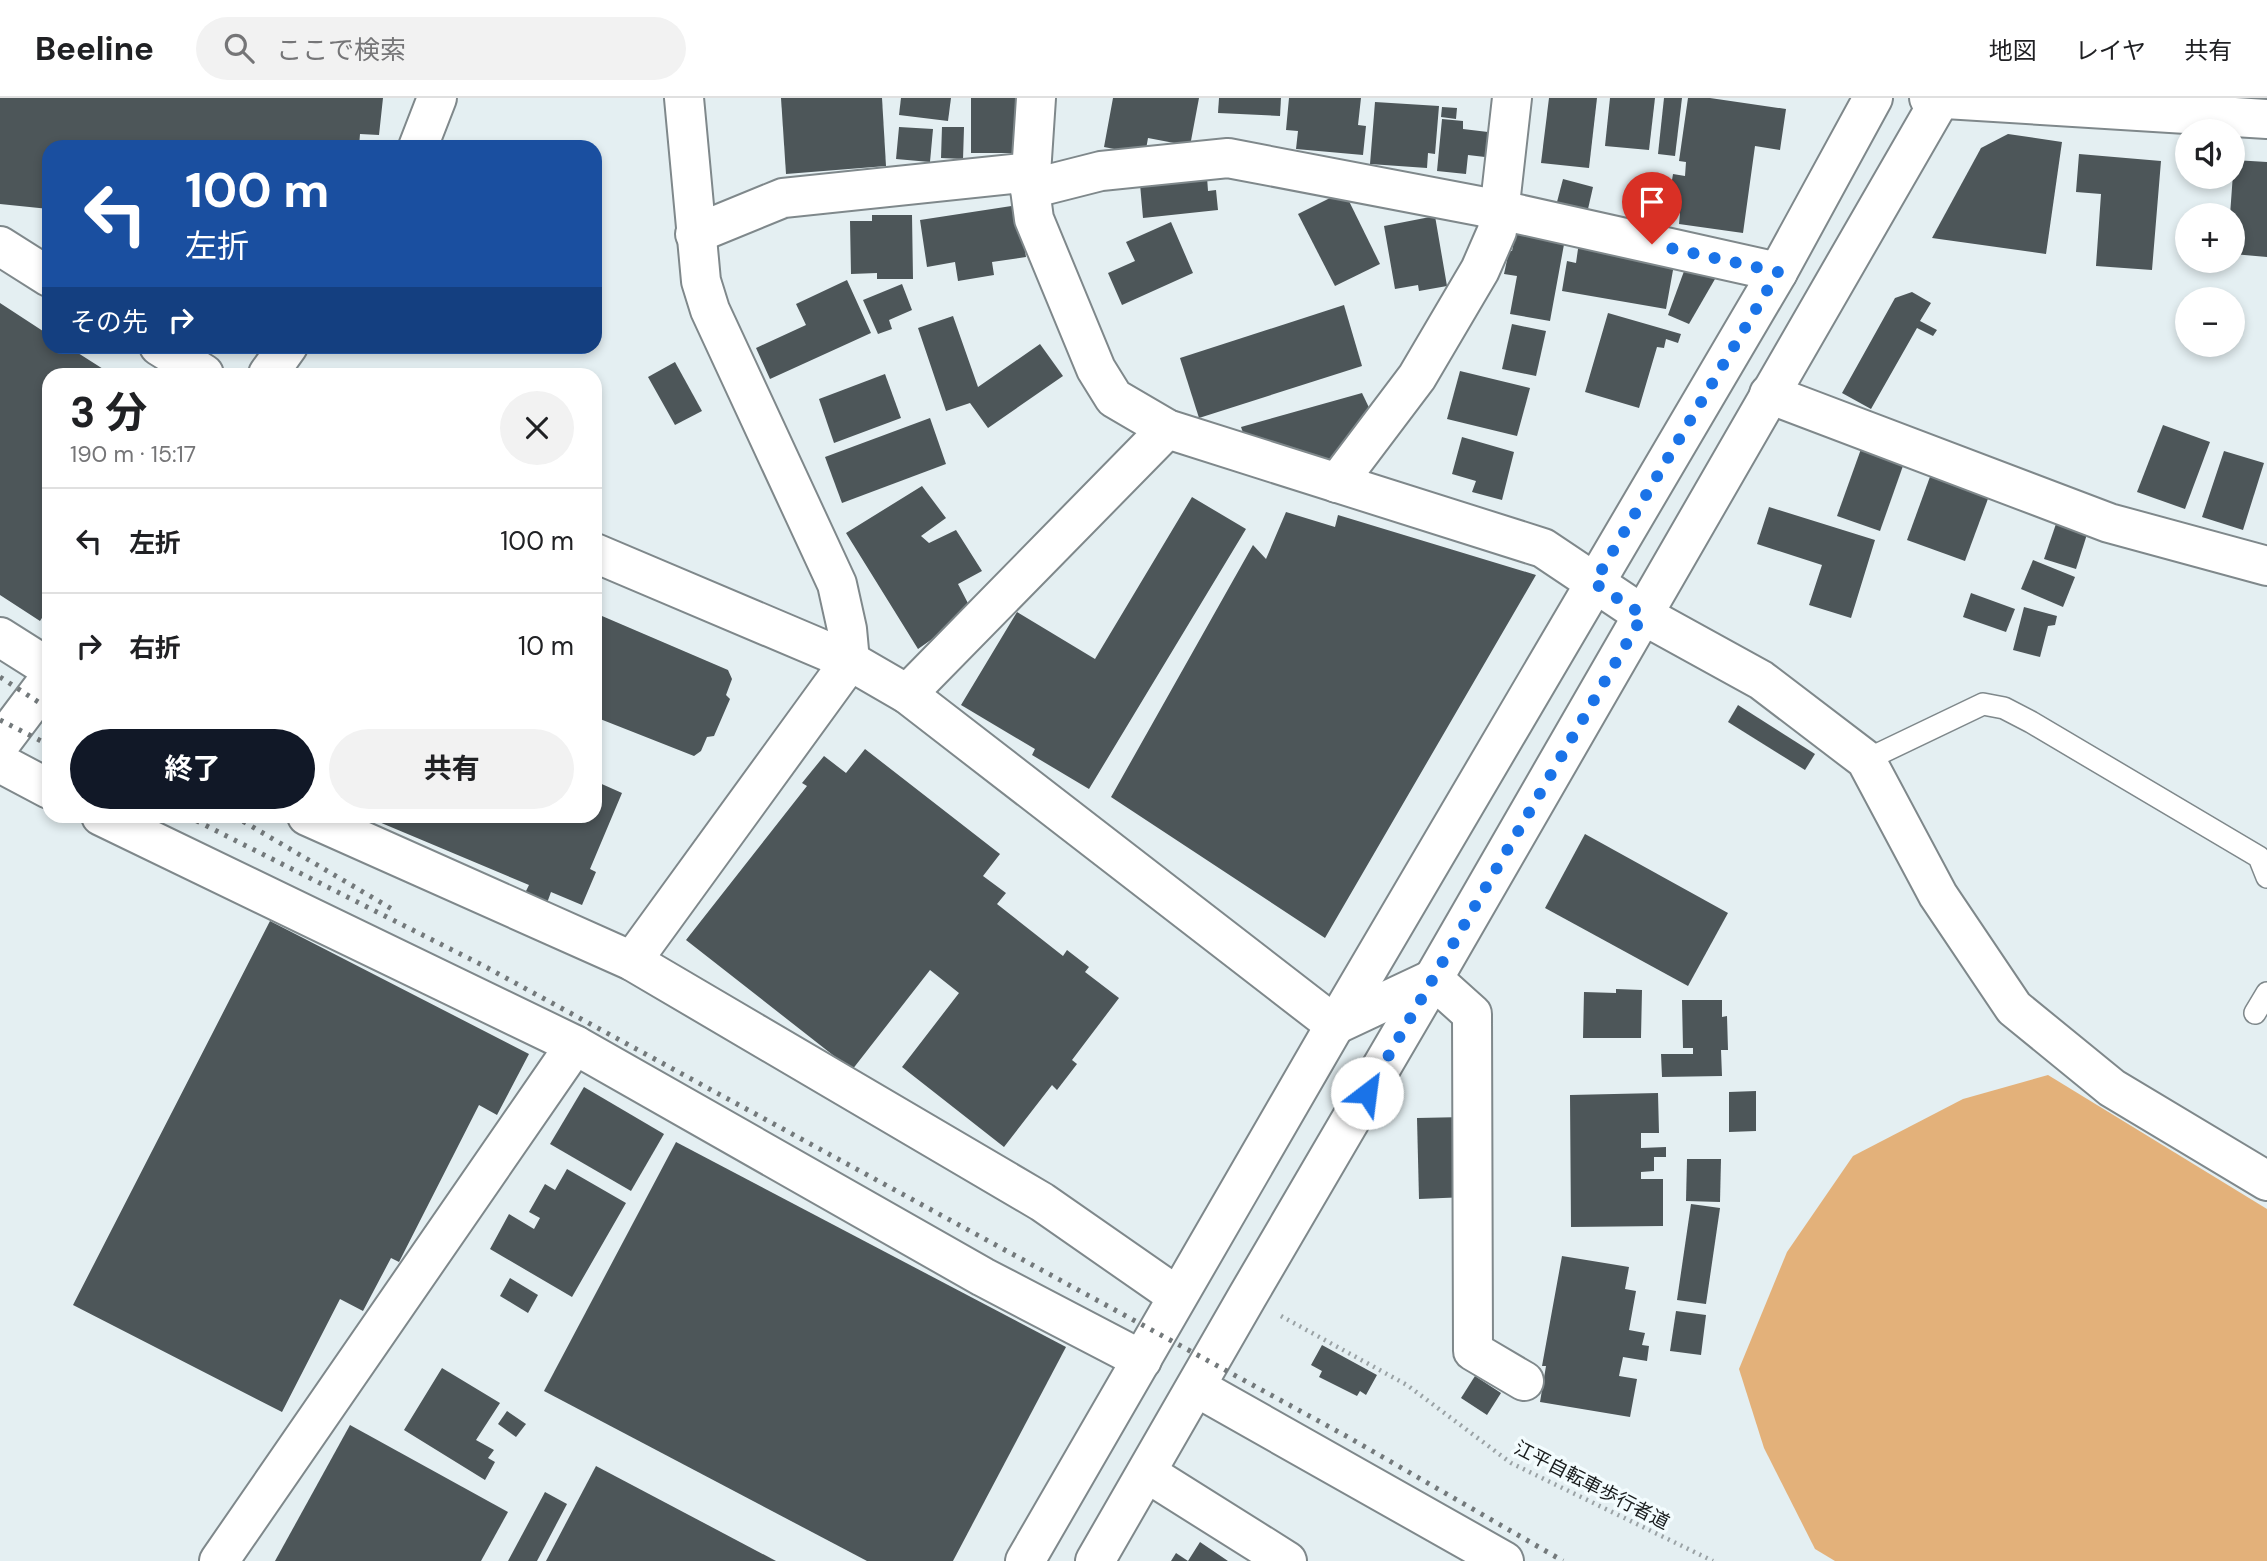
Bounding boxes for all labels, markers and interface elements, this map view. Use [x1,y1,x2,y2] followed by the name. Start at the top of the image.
[196,17,686,80] search box
[35,27,154,70] text: Beeline
[220,29,258,67] icon: search
[276,33,406,67] text: ここで検索
[1989,35,2037,66] text: 地図
[2075,35,2146,66] text: レイヤ
[2184,35,2232,66] text: 共有
[2175,119,2245,357] map controls
[2175,119,2245,189] button: sound
[185,158,329,222] text: 100 m
[70,168,161,259] icon: left
[1622,172,1682,244] pin
[1633,183,1671,221] icon: arrive
[2175,203,2245,273] button: +
[185,225,249,267] text: 左折
[2175,287,2245,357] button: −
[162,301,200,339] icon: right
[70,305,148,339] text: その先
[70,385,147,440] text: 3 分
[500,391,574,465] button: close
[70,439,196,469] text: 190 m · 15:17
[70,522,108,560] icon: left
[500,524,574,558] text: 100 m
[129,526,181,560] text: 左折
[70,627,108,665] icon: right
[518,629,574,663] text: 10 m
[129,631,181,665] text: 右折
[70,729,315,809] button: 終了
[329,729,574,809] button: 共有
[1330,1056,1404,1130] position arrow
[1510,1435,1674,1535] street label: 江平自転車歩行者道

